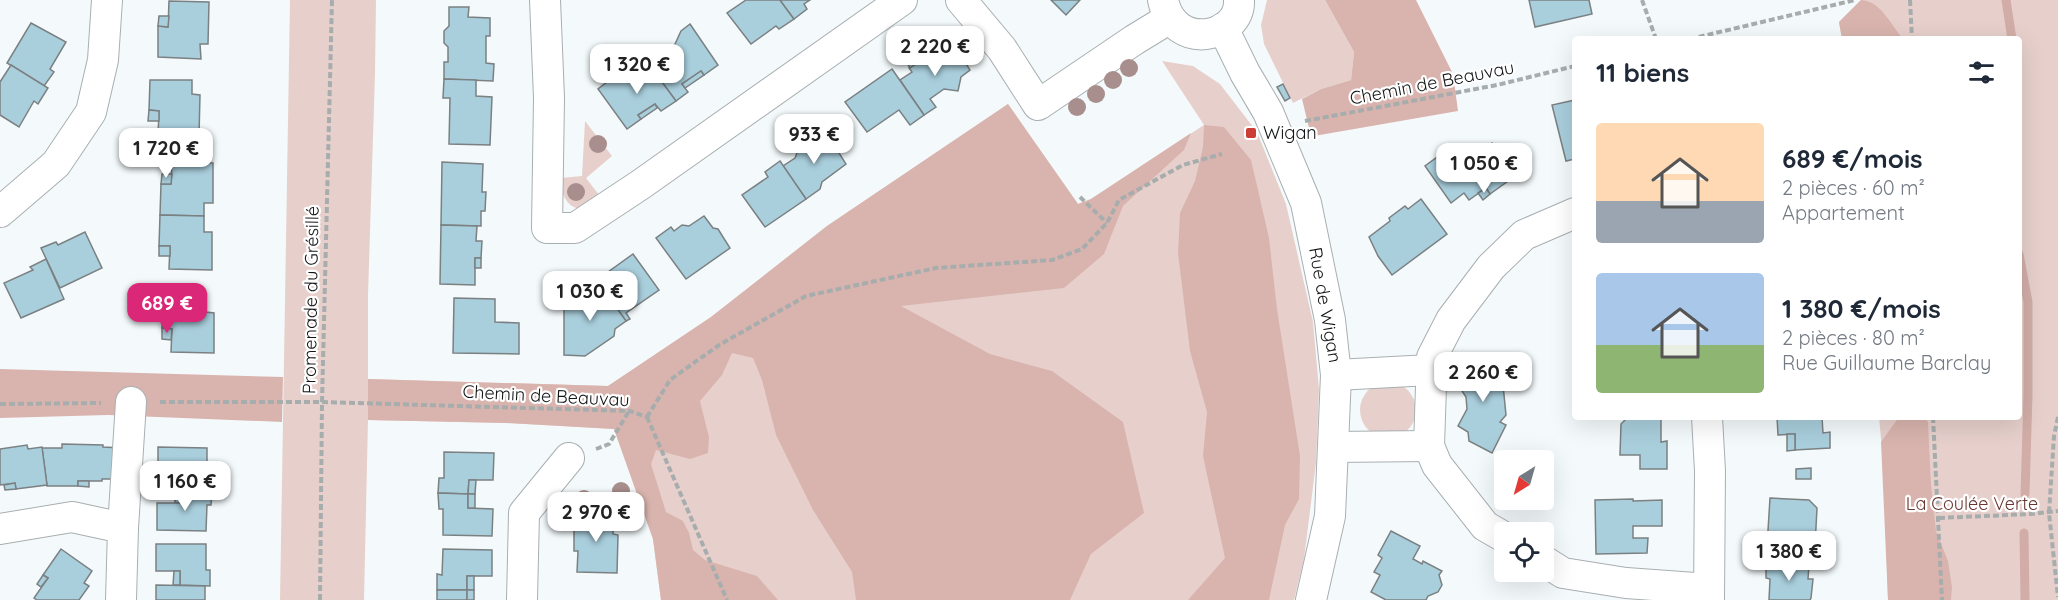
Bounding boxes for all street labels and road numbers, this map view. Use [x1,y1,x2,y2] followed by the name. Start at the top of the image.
[1348,55,1516,110] street label: Chemin de Beauvau
[297,206,324,394] street label: Promenade du Grésillé
[1304,245,1347,364] street label: Rue de Wigan
[462,380,630,411] street label: Chemin de Beauvau

